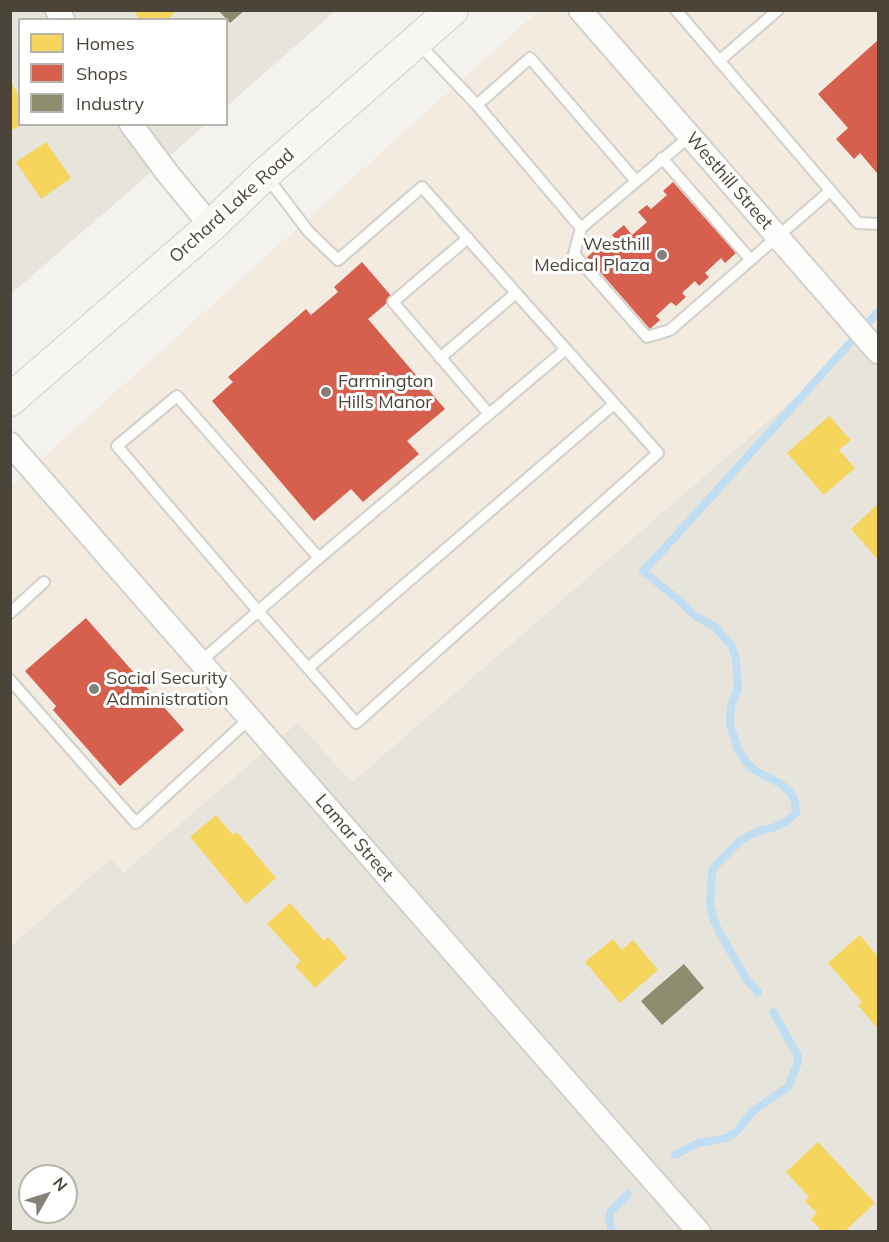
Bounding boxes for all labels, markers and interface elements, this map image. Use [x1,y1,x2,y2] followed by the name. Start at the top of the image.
[18,18,228,126] legend
[76,32,135,55] text: Homes
[76,62,128,85] text: Shops
[76,92,144,115] text: Industry
[681,128,777,234] street label: Westhill Street
[165,144,299,268] street label: Orchard Lake Road
[534,234,650,276] place label: Westhill Medical Plaza
[655,248,669,262] marker: Westhill Medical Plaza
[338,371,434,413] place label: Farmington Hills Manor
[319,385,333,399] marker: Farmington Hills Manor
[106,668,229,710] place label: Social Security Administration
[87,682,101,696] marker: Social Security Administration
[310,790,398,886] street label: Lamar Street
[18,1164,78,1224] north arrow
[49,1173,72,1195] text: N

